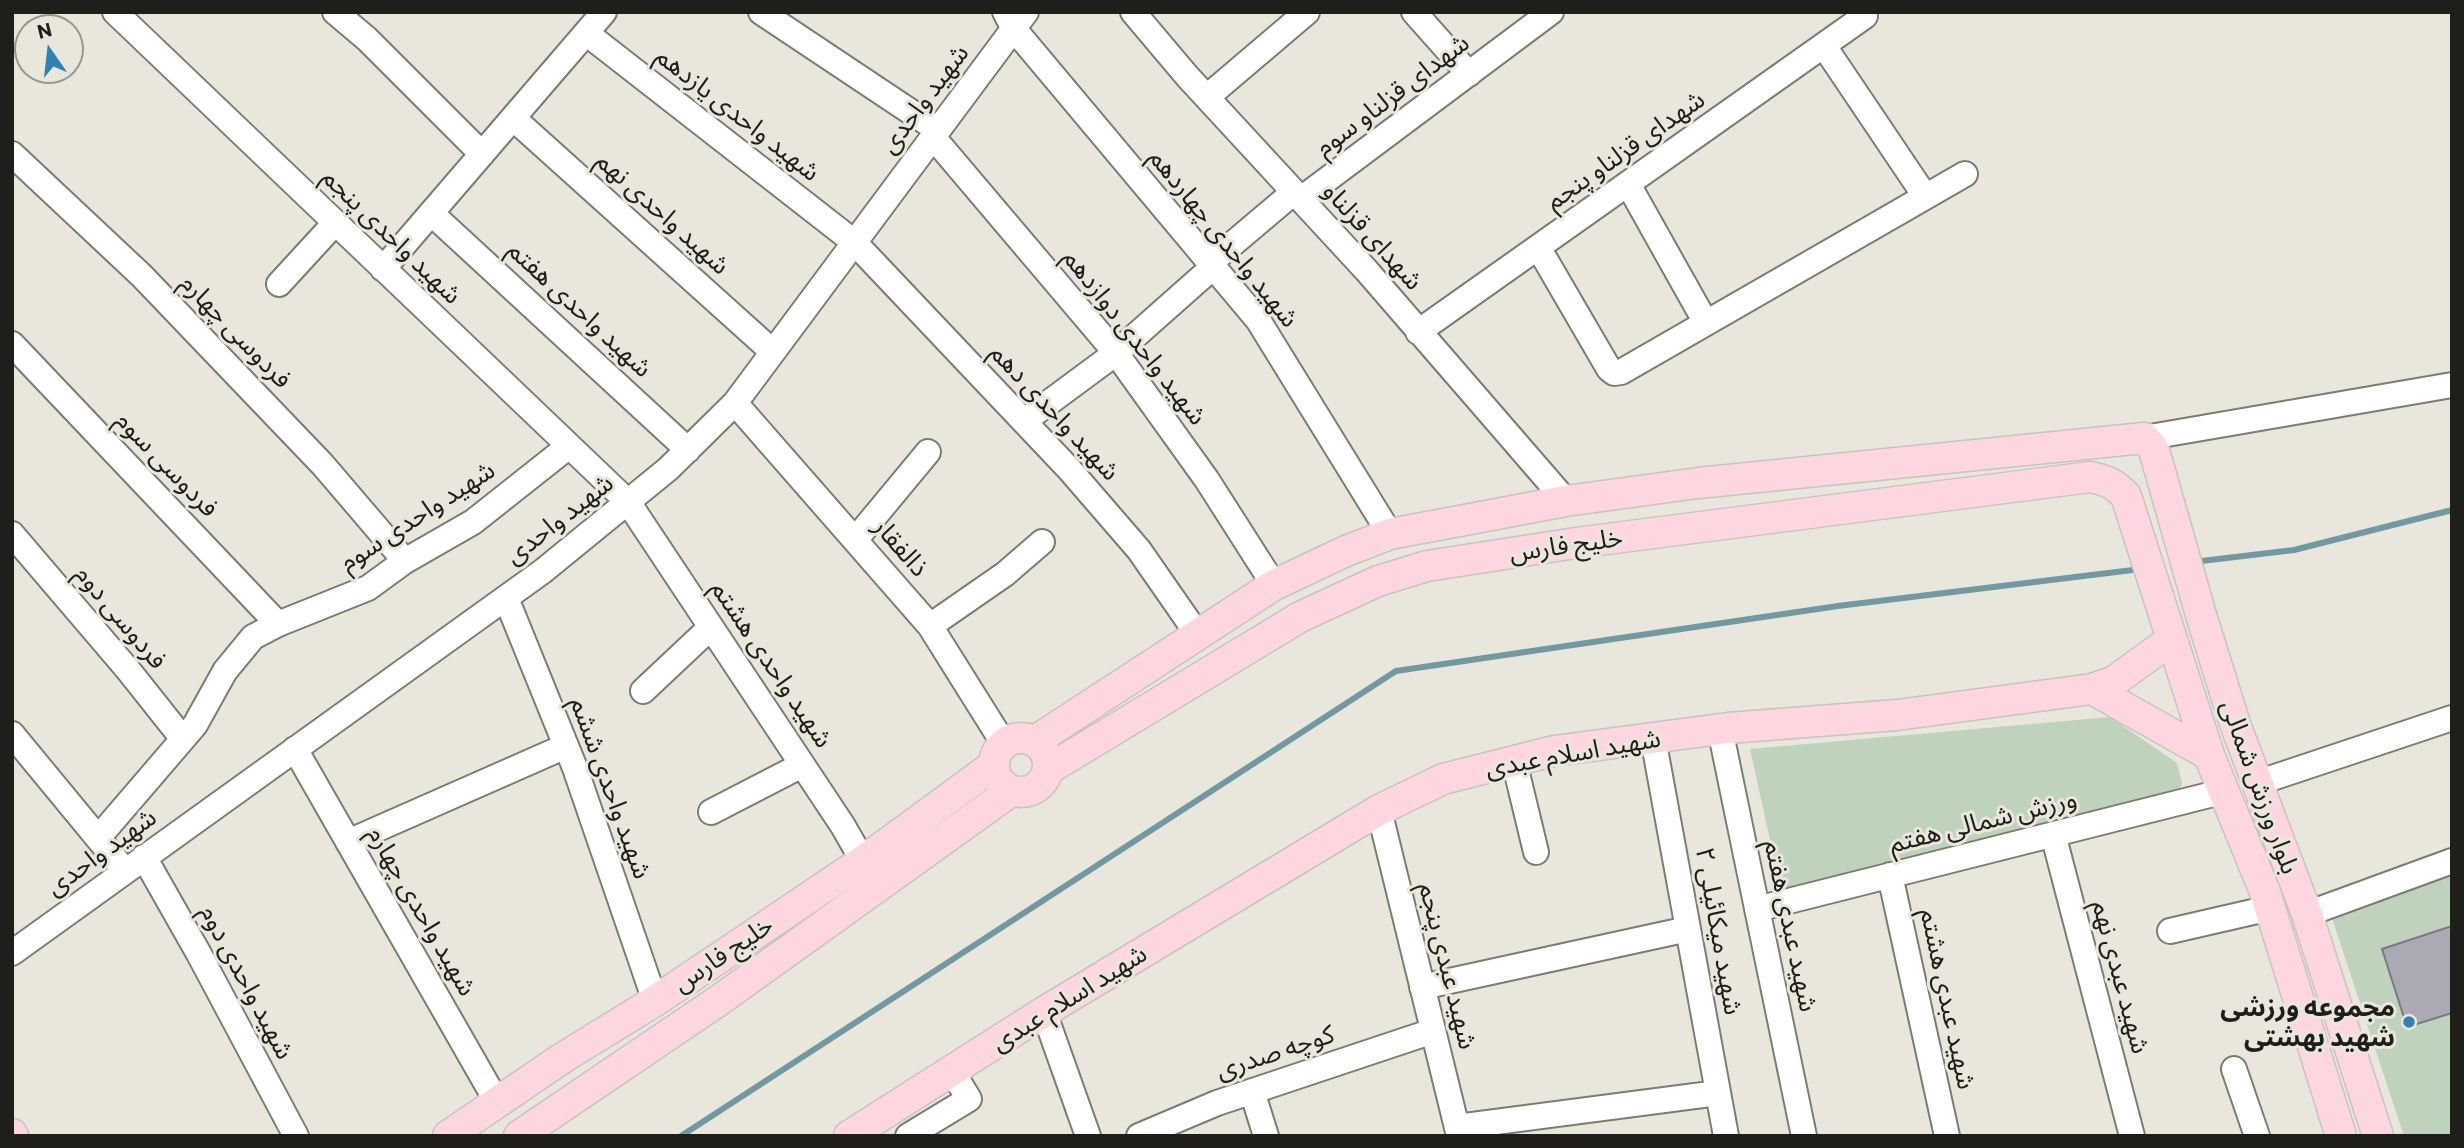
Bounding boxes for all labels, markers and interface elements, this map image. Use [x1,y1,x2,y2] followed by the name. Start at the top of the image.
[14,14,84,84] north arrow
[35,17,54,43] text: N
[1309,27,1475,163] street label: شهدای قزلناو سوم
[873,38,975,160] street label: شهید واحدی
[650,40,826,188] street label: شهید واحدی یازدهم
[1539,84,1711,216] street label: شهدای قزلناو پنجم
[1142,142,1306,334] street label: شهید واحدی چهاردهم
[590,145,736,281] street label: شهید واحدی نهم
[316,162,468,310] street label: شهید واحدی پنجم
[1316,176,1430,296] street label: شهدای قزلناو
[501,234,659,384] street label: شهید واحدی هفتم
[1057,243,1213,431] street label: شهید واحدی دوازدهم
[174,267,298,395] street label: فردوسی چهارم
[984,337,1126,487] street label: شهید واحدی دهم
[109,405,225,523] street label: فردوسی سوم
[333,454,501,578] street label: شهید واحدی سوم
[499,467,619,571] street label: شهید واحدی
[867,511,935,583] street label: ذالفقار
[1507,522,1625,568] street label: خلیج فارس
[68,559,174,675] street label: فردوسی دوم
[705,574,839,754] street label: شهید واحدی هشتم
[564,693,658,883] street label: شهید واحدی ششم
[2214,696,2306,878] street label: بلوار ورزش شمالی
[1483,722,1663,784] street label: شهید اسلام عبدی
[1886,783,2080,859] street label: ورزش شمالی هفتم
[40,802,162,902] street label: شهید واحدی
[361,821,483,1001] street label: شهید واحدی چهارم
[1758,837,1824,1015] street label: شهید عبدی هفتم
[1689,845,1749,1017] street label: شهید میکائیلی ۲
[1412,880,1484,1052] street label: شهید عبدی پنجم
[2086,897,2156,1057] street label: شهید عبدی نهم
[193,899,301,1065] street label: شهید واحدی دوم
[1914,906,1982,1092] street label: شهید عبدی هشتم
[667,909,779,999] street label: خلیج فارس
[986,938,1152,1058] street label: شهید اسلام عبدی
[2220,991,2395,1052] place label: مجموعه ورزشی شهید بهشتی
[2401,1014,2417,1030] marker: مجموعه ورزشی شهید بهشتی
[1212,1018,1338,1086] street label: کوچه صدری

